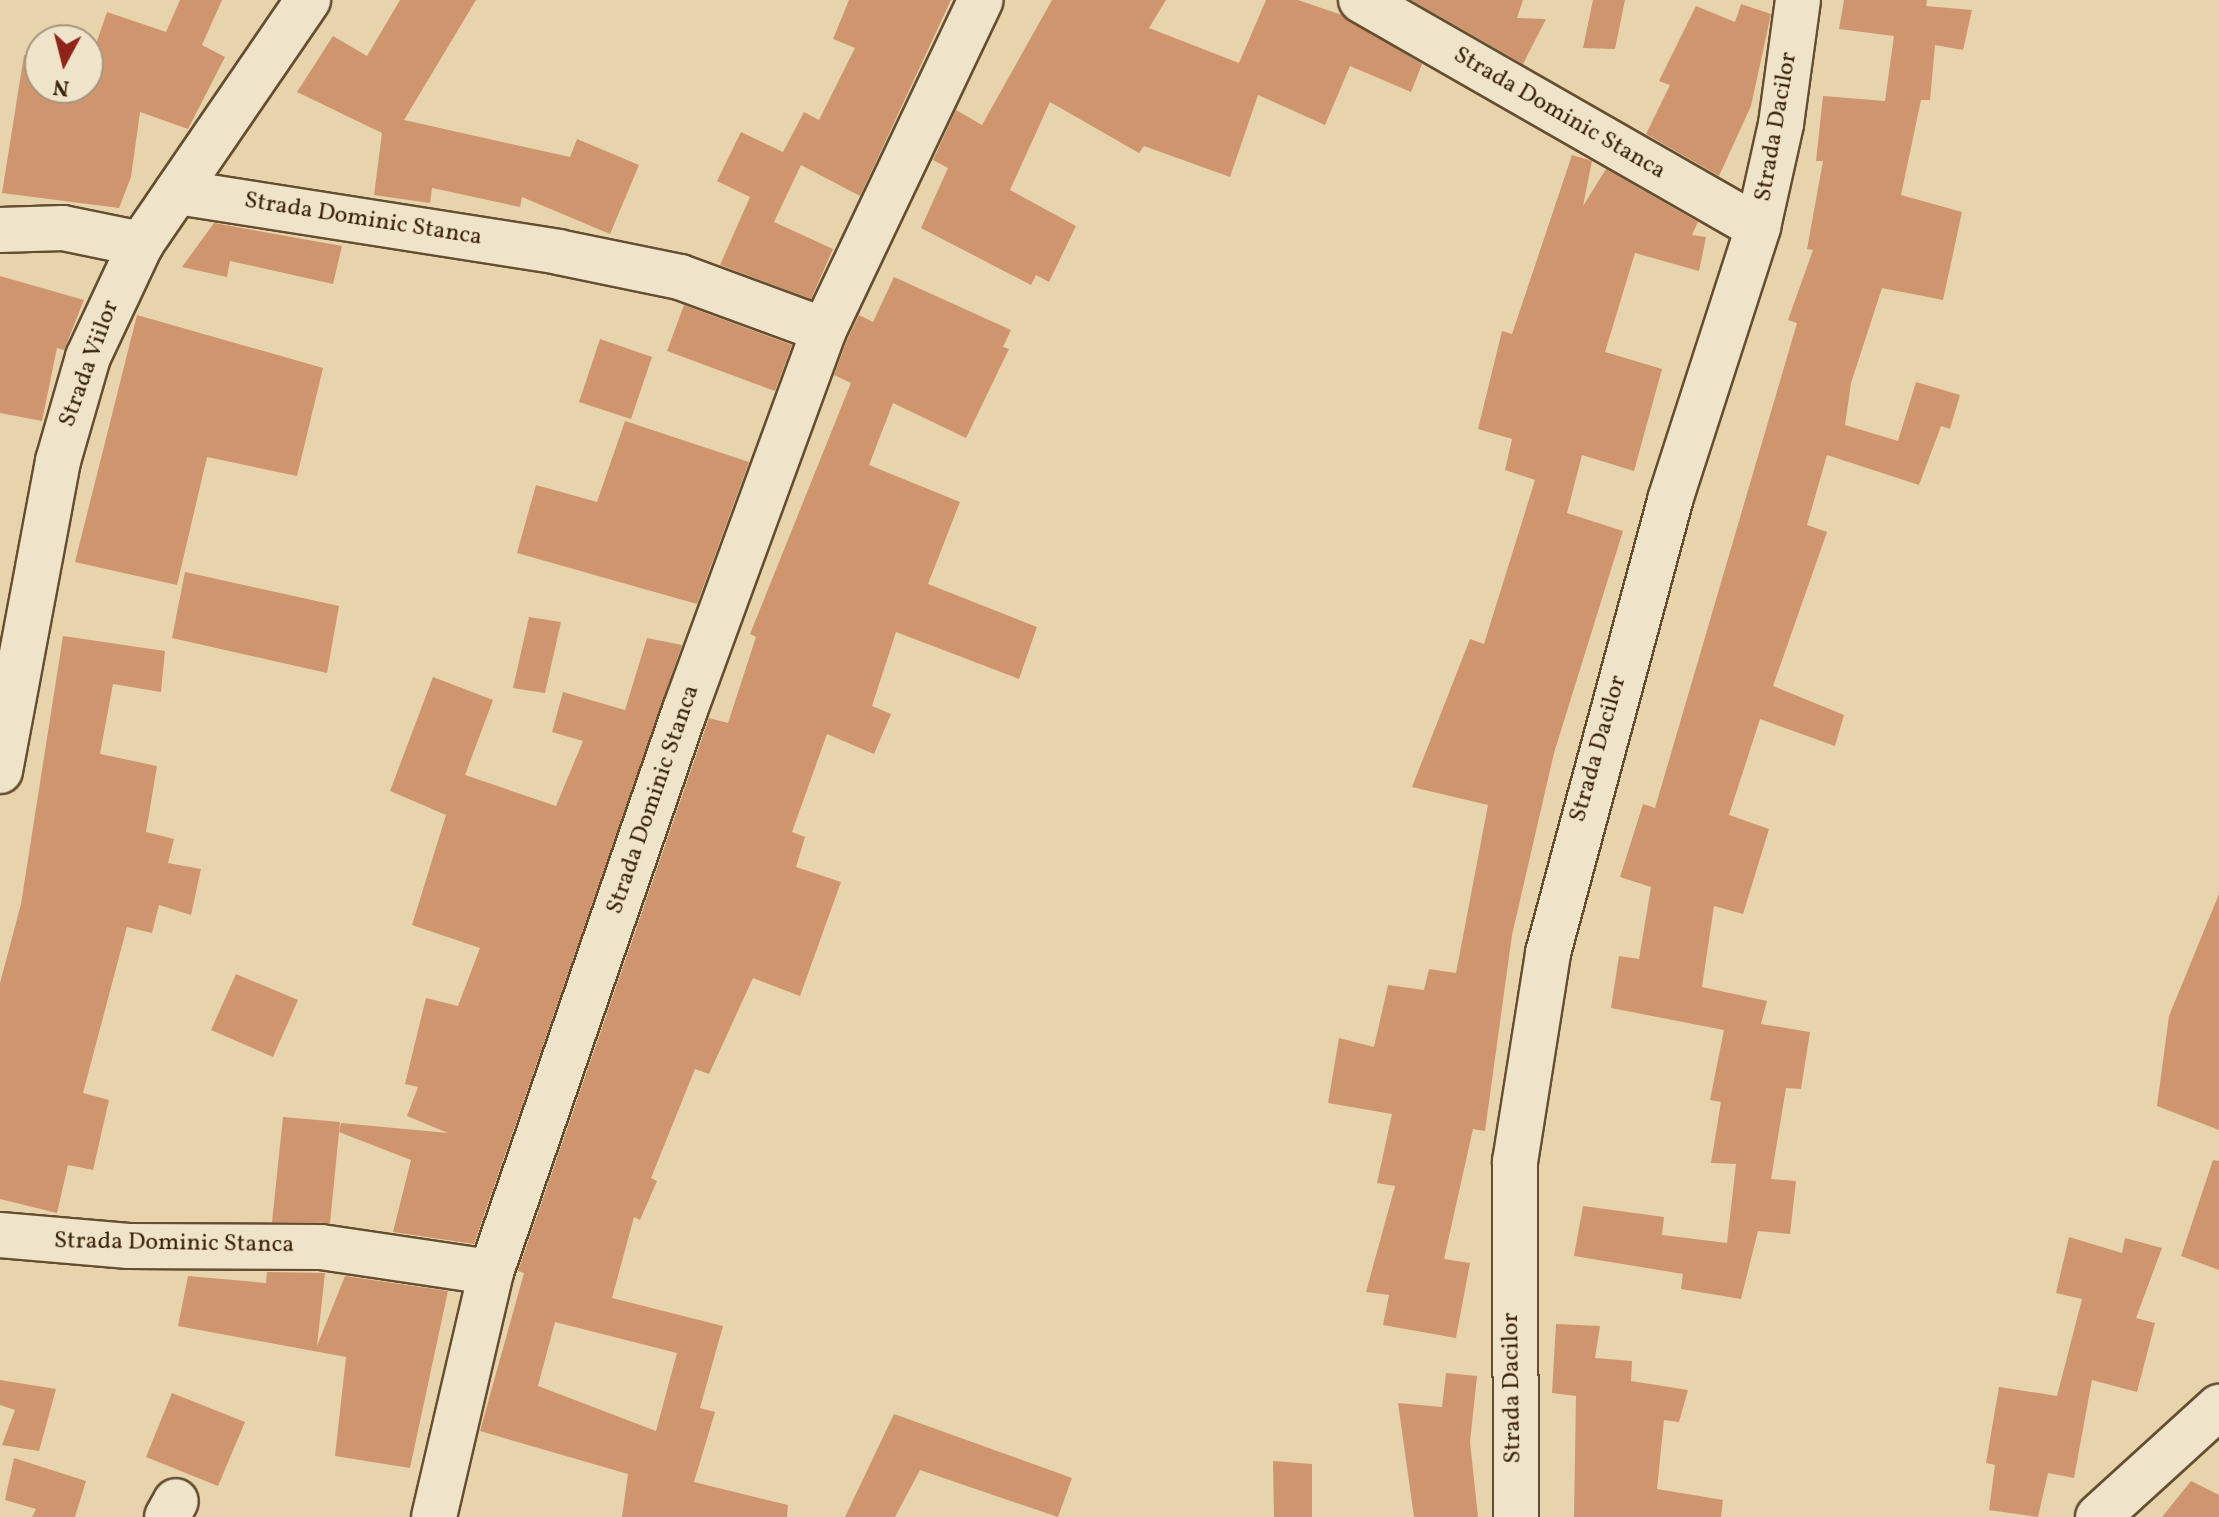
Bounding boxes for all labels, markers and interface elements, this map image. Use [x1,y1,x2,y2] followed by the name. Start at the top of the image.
[24,24,104,104] north arrow
[1448,41,1670,187] street label: Strada Dominic Stanca
[1750,50,1804,204] street label: Strada Dacilor
[51,70,71,103] text: N
[242,187,484,253] street label: Strada Dominic Stanca
[54,296,126,432] street label: Strada Viilor
[1564,672,1634,826] street label: Strada Dacilor
[601,682,707,918] street label: Strada Dominic Stanca
[54,1228,294,1260] street label: Strada Dominic Stanca
[1497,1312,1529,1464] street label: Strada Dacilor

